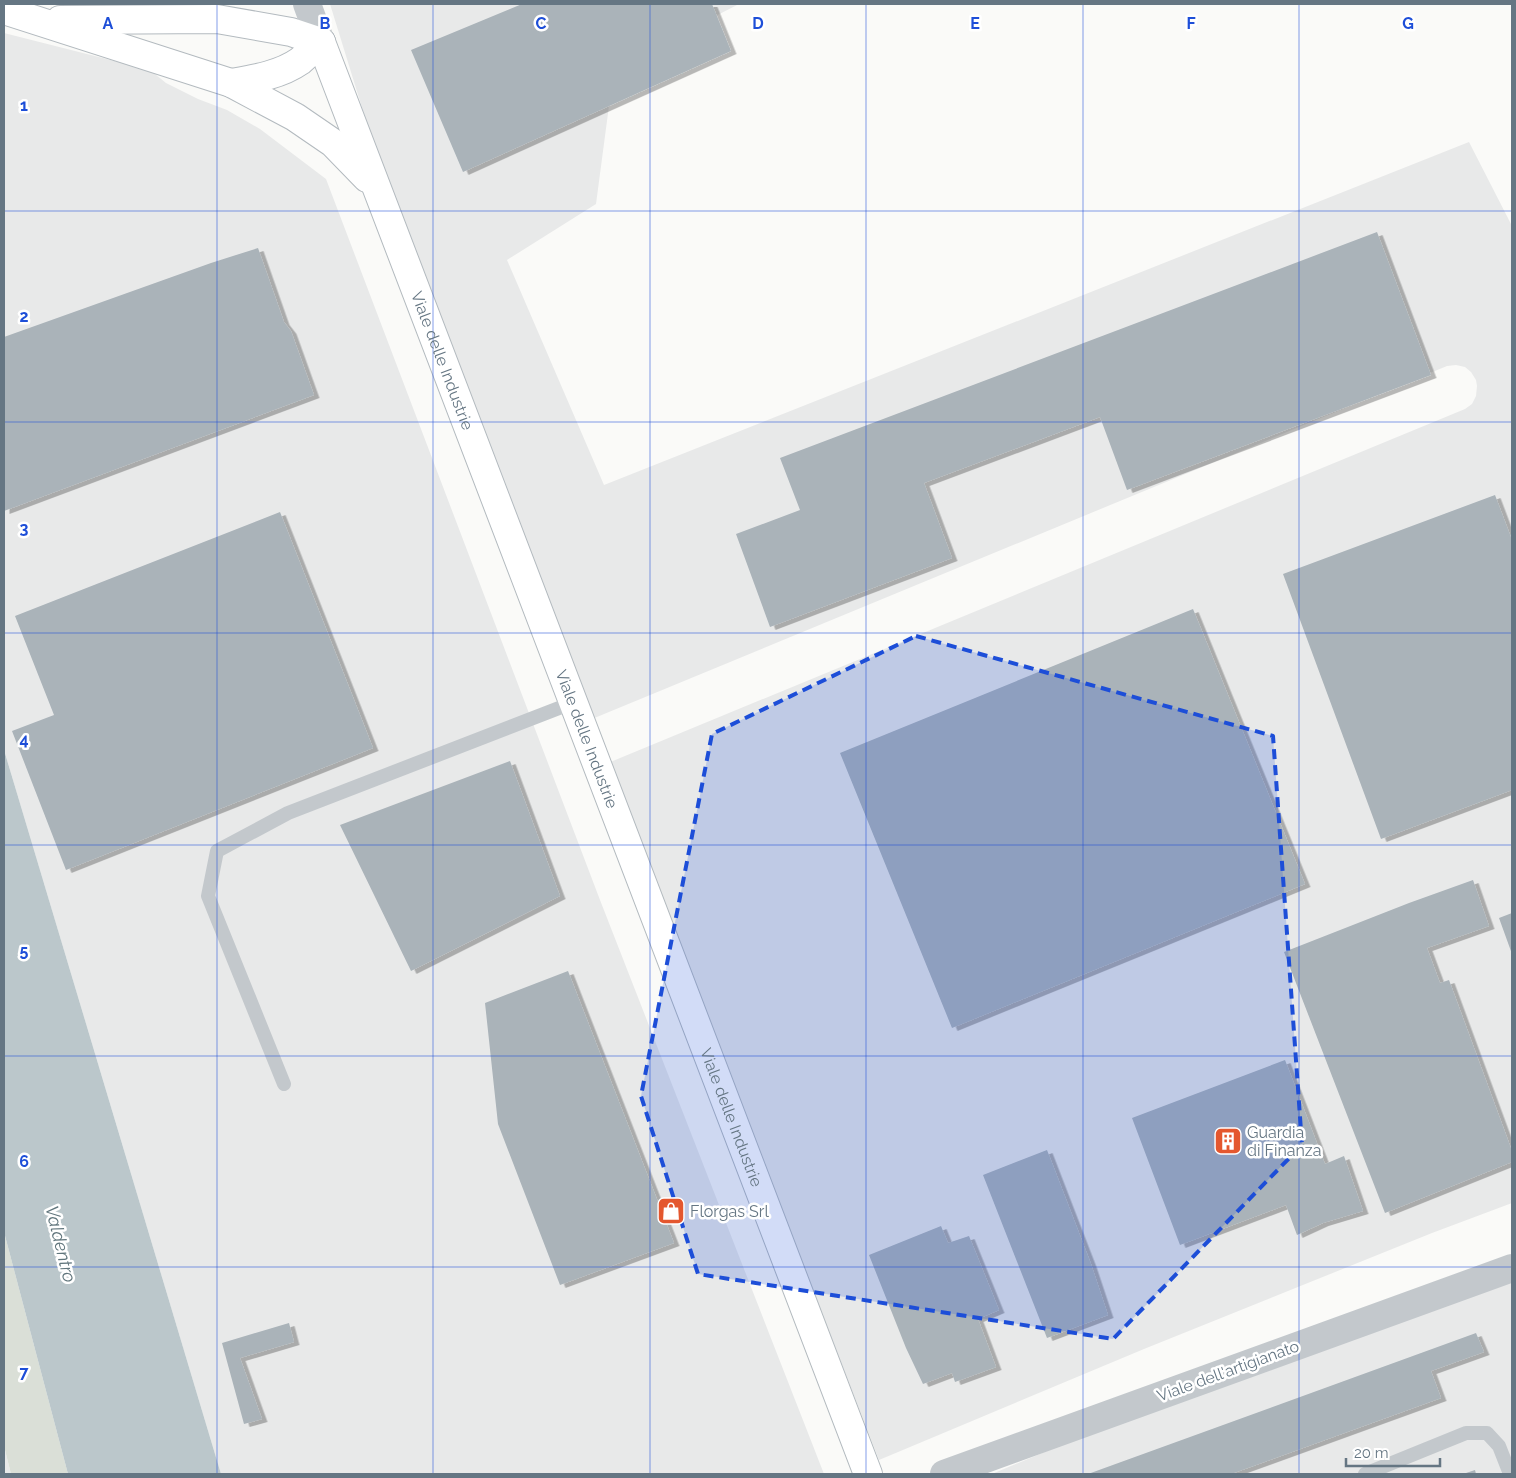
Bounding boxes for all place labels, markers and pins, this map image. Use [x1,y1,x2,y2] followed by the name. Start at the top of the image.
[1247,1123,1321,1160] place label: Guardia di Finanza
[1213,1126,1243,1156] building icon: Guardia di Finanza
[656,1196,686,1226] shop icon: Florgas Srl
[690,1202,769,1221] place label: Florgas Srl

